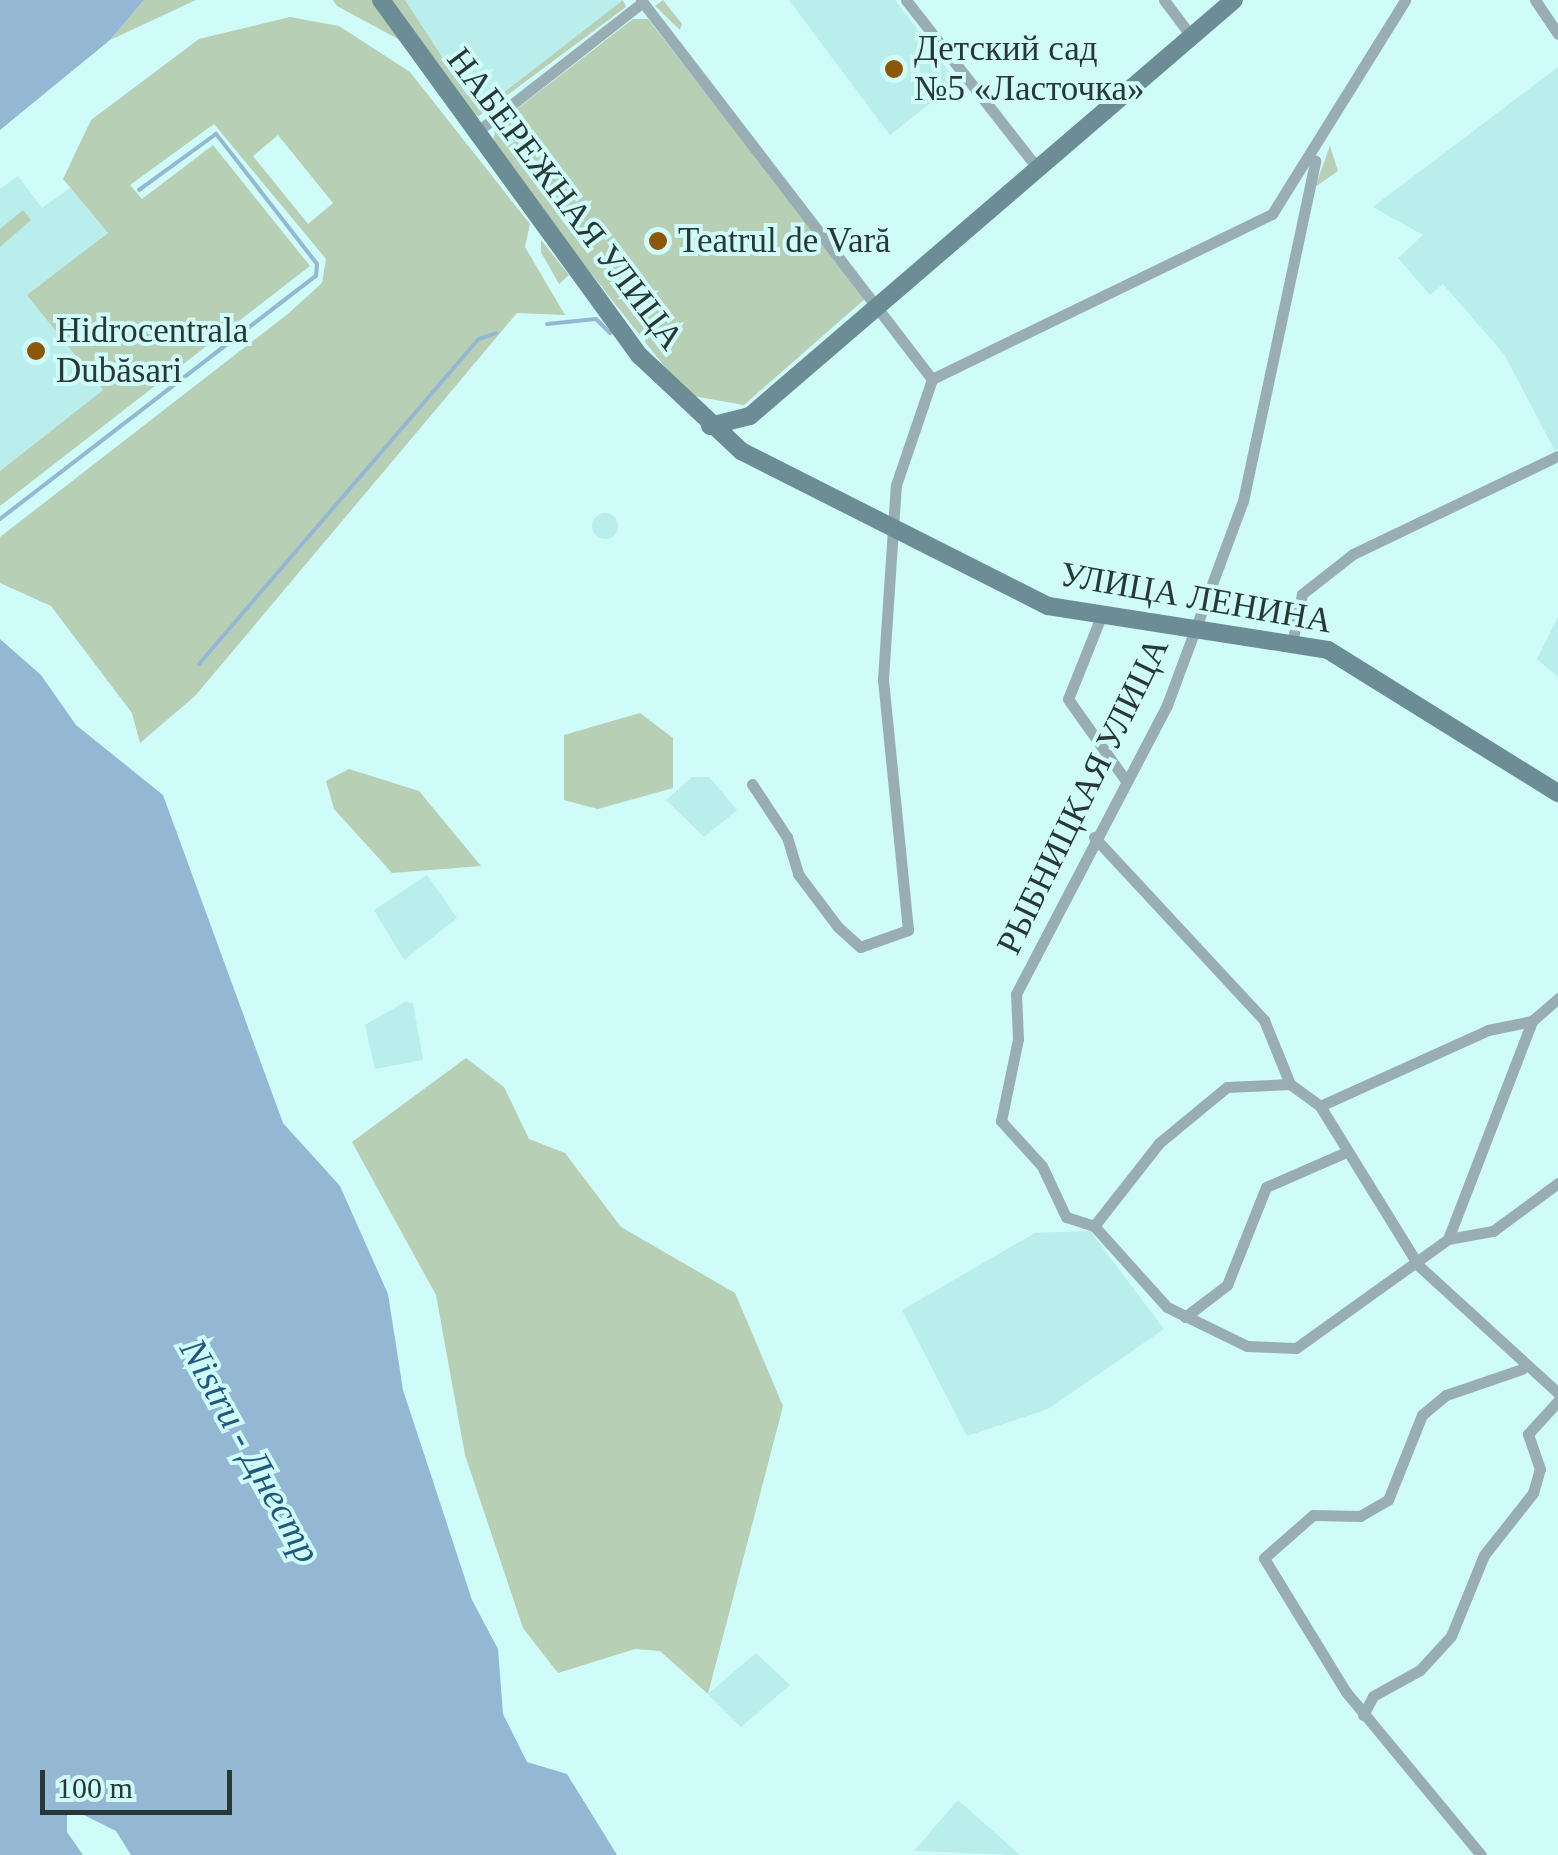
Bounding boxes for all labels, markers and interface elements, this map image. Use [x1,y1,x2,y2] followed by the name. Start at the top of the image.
[914,28,1144,110] place label: Детский сад №5 «Ласточка»
[438,40,692,358] street label: НАБЕРЕЖНАЯ УЛИЦА
[883,58,905,80] marker: Детский сад №5 «Ласточка»
[678,220,891,262] place label: Teatrul de Vară
[647,230,669,252] marker: Teatrul de Vară
[56,310,248,392] place label: Hidrocentrala Dubăsari
[25,340,47,362] marker: Hidrocentrala Dubăsari
[1057,553,1335,643] street label: УЛИЦА ЛЕНИНА
[988,631,1178,961] street label: РЫБНИЦКАЯ УЛИЦА
[170,1331,330,1571] water label: Nistru - Днестр
[45,1750,238,1812] scale bar
[57,1771,133,1804] text: 100 m

